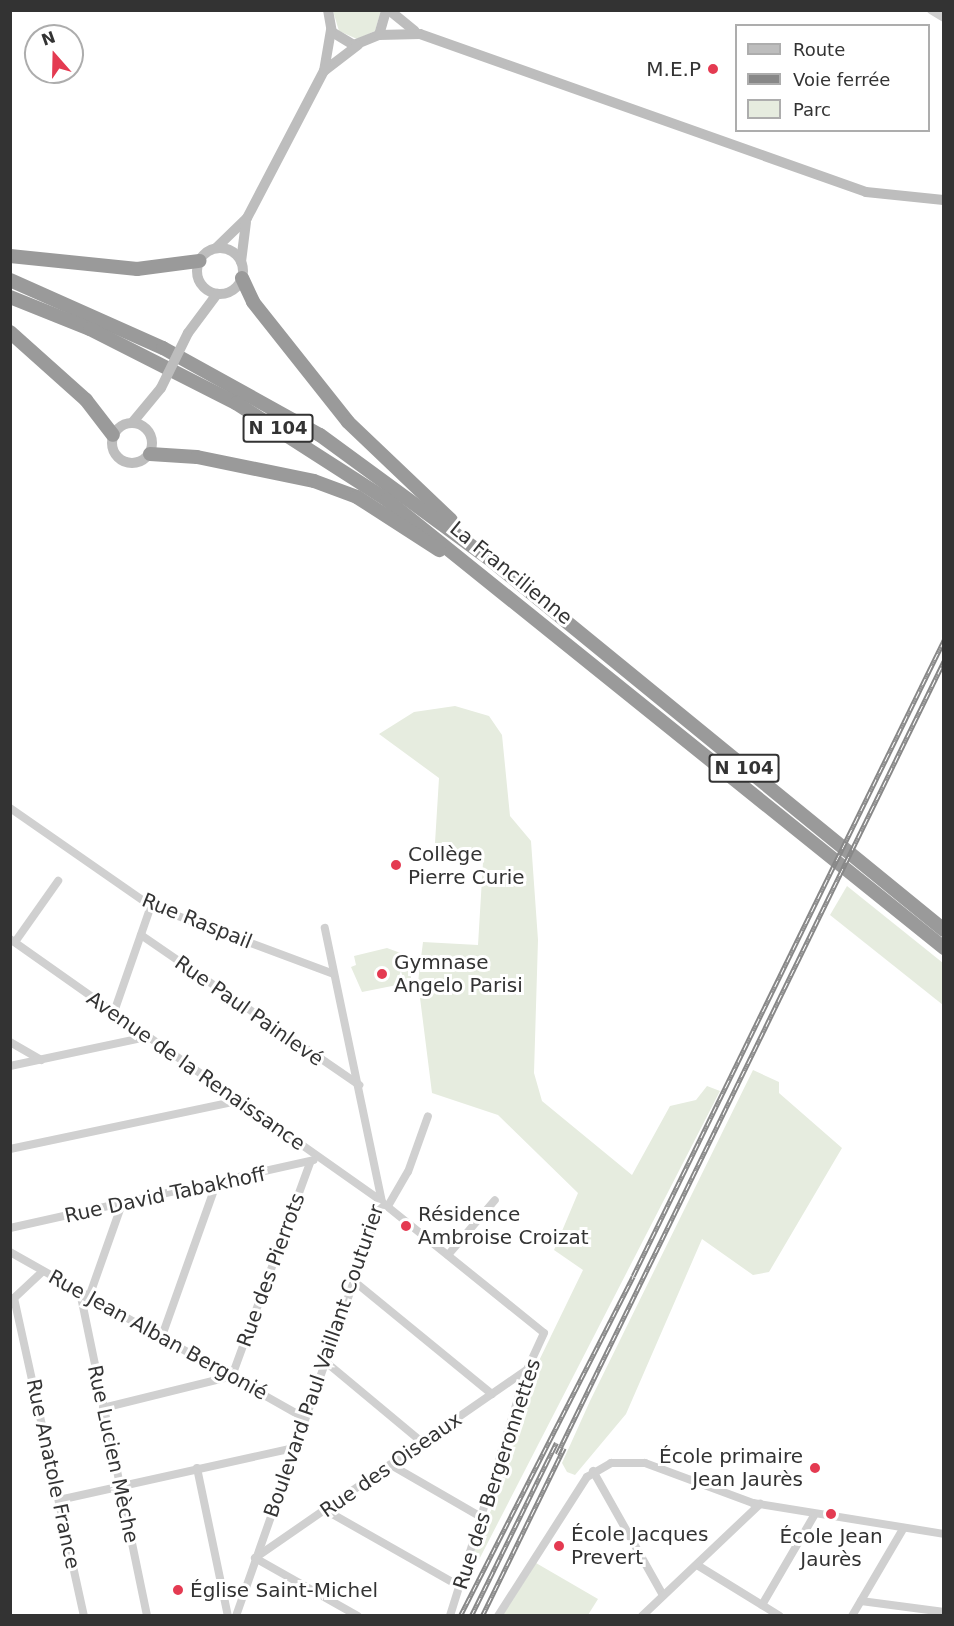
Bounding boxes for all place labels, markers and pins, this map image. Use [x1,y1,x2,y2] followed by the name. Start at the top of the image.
[646,57,701,81] place label: M.E.P
[706,62,720,76] marker: M.E.P
[408,842,525,889] place label: Collège Pierre Curie
[389,858,403,872] marker: Collège Pierre Curie
[394,951,523,998] place label: Gymnase Angelo Parisi
[375,967,389,981] marker: Gymnase Angelo Parisi
[418,1202,589,1249] place label: Résidence Ambroise Croizat
[399,1219,413,1233] marker: Résidence Ambroise Croizat
[659,1444,803,1491] place label: École primaire Jean Jaurès
[808,1461,822,1475] marker: École primaire Jean Jaurès
[824,1507,838,1521] marker: École Jean Jaurès
[571,1523,708,1570] place label: École Jacques Prevert
[779,1524,883,1571] place label: École Jean Jaurès
[552,1539,566,1553] marker: École Jacques Prevert
[190,1578,378,1602] place label: Église Saint-Michel
[171,1583,185,1597] marker: Église Saint-Michel

